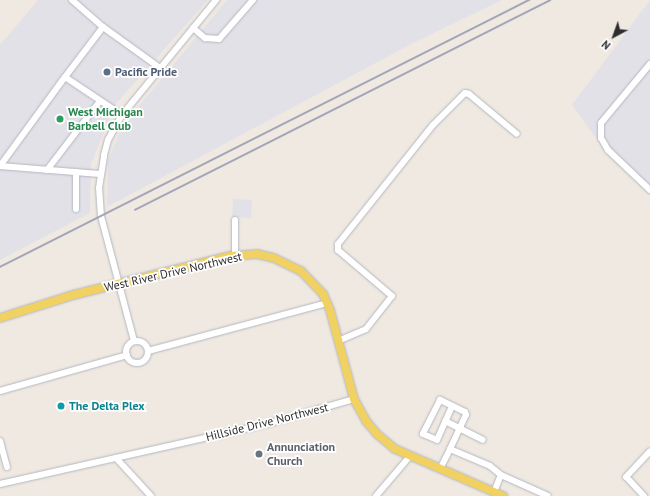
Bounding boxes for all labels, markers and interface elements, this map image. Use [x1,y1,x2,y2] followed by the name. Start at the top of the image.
[594,16,634,56] north arrow
[599,37,613,53] text: N
[115,65,177,79] place label: Pacific Pride
[102,67,112,77] marker: Pacific Pride
[68,105,143,133] place label: West Michigan Barbell Club
[55,114,65,124] marker: West Michigan Barbell Club
[103,249,243,295] street label: West River Drive Northwest
[69,399,145,413] place label: The Delta Plex
[204,400,330,444] street label: Hillside Drive Northwest
[56,401,66,411] marker: The Delta Plex
[267,440,335,468] place label: Annunciation Church
[254,449,264,459] marker: Annunciation Church

